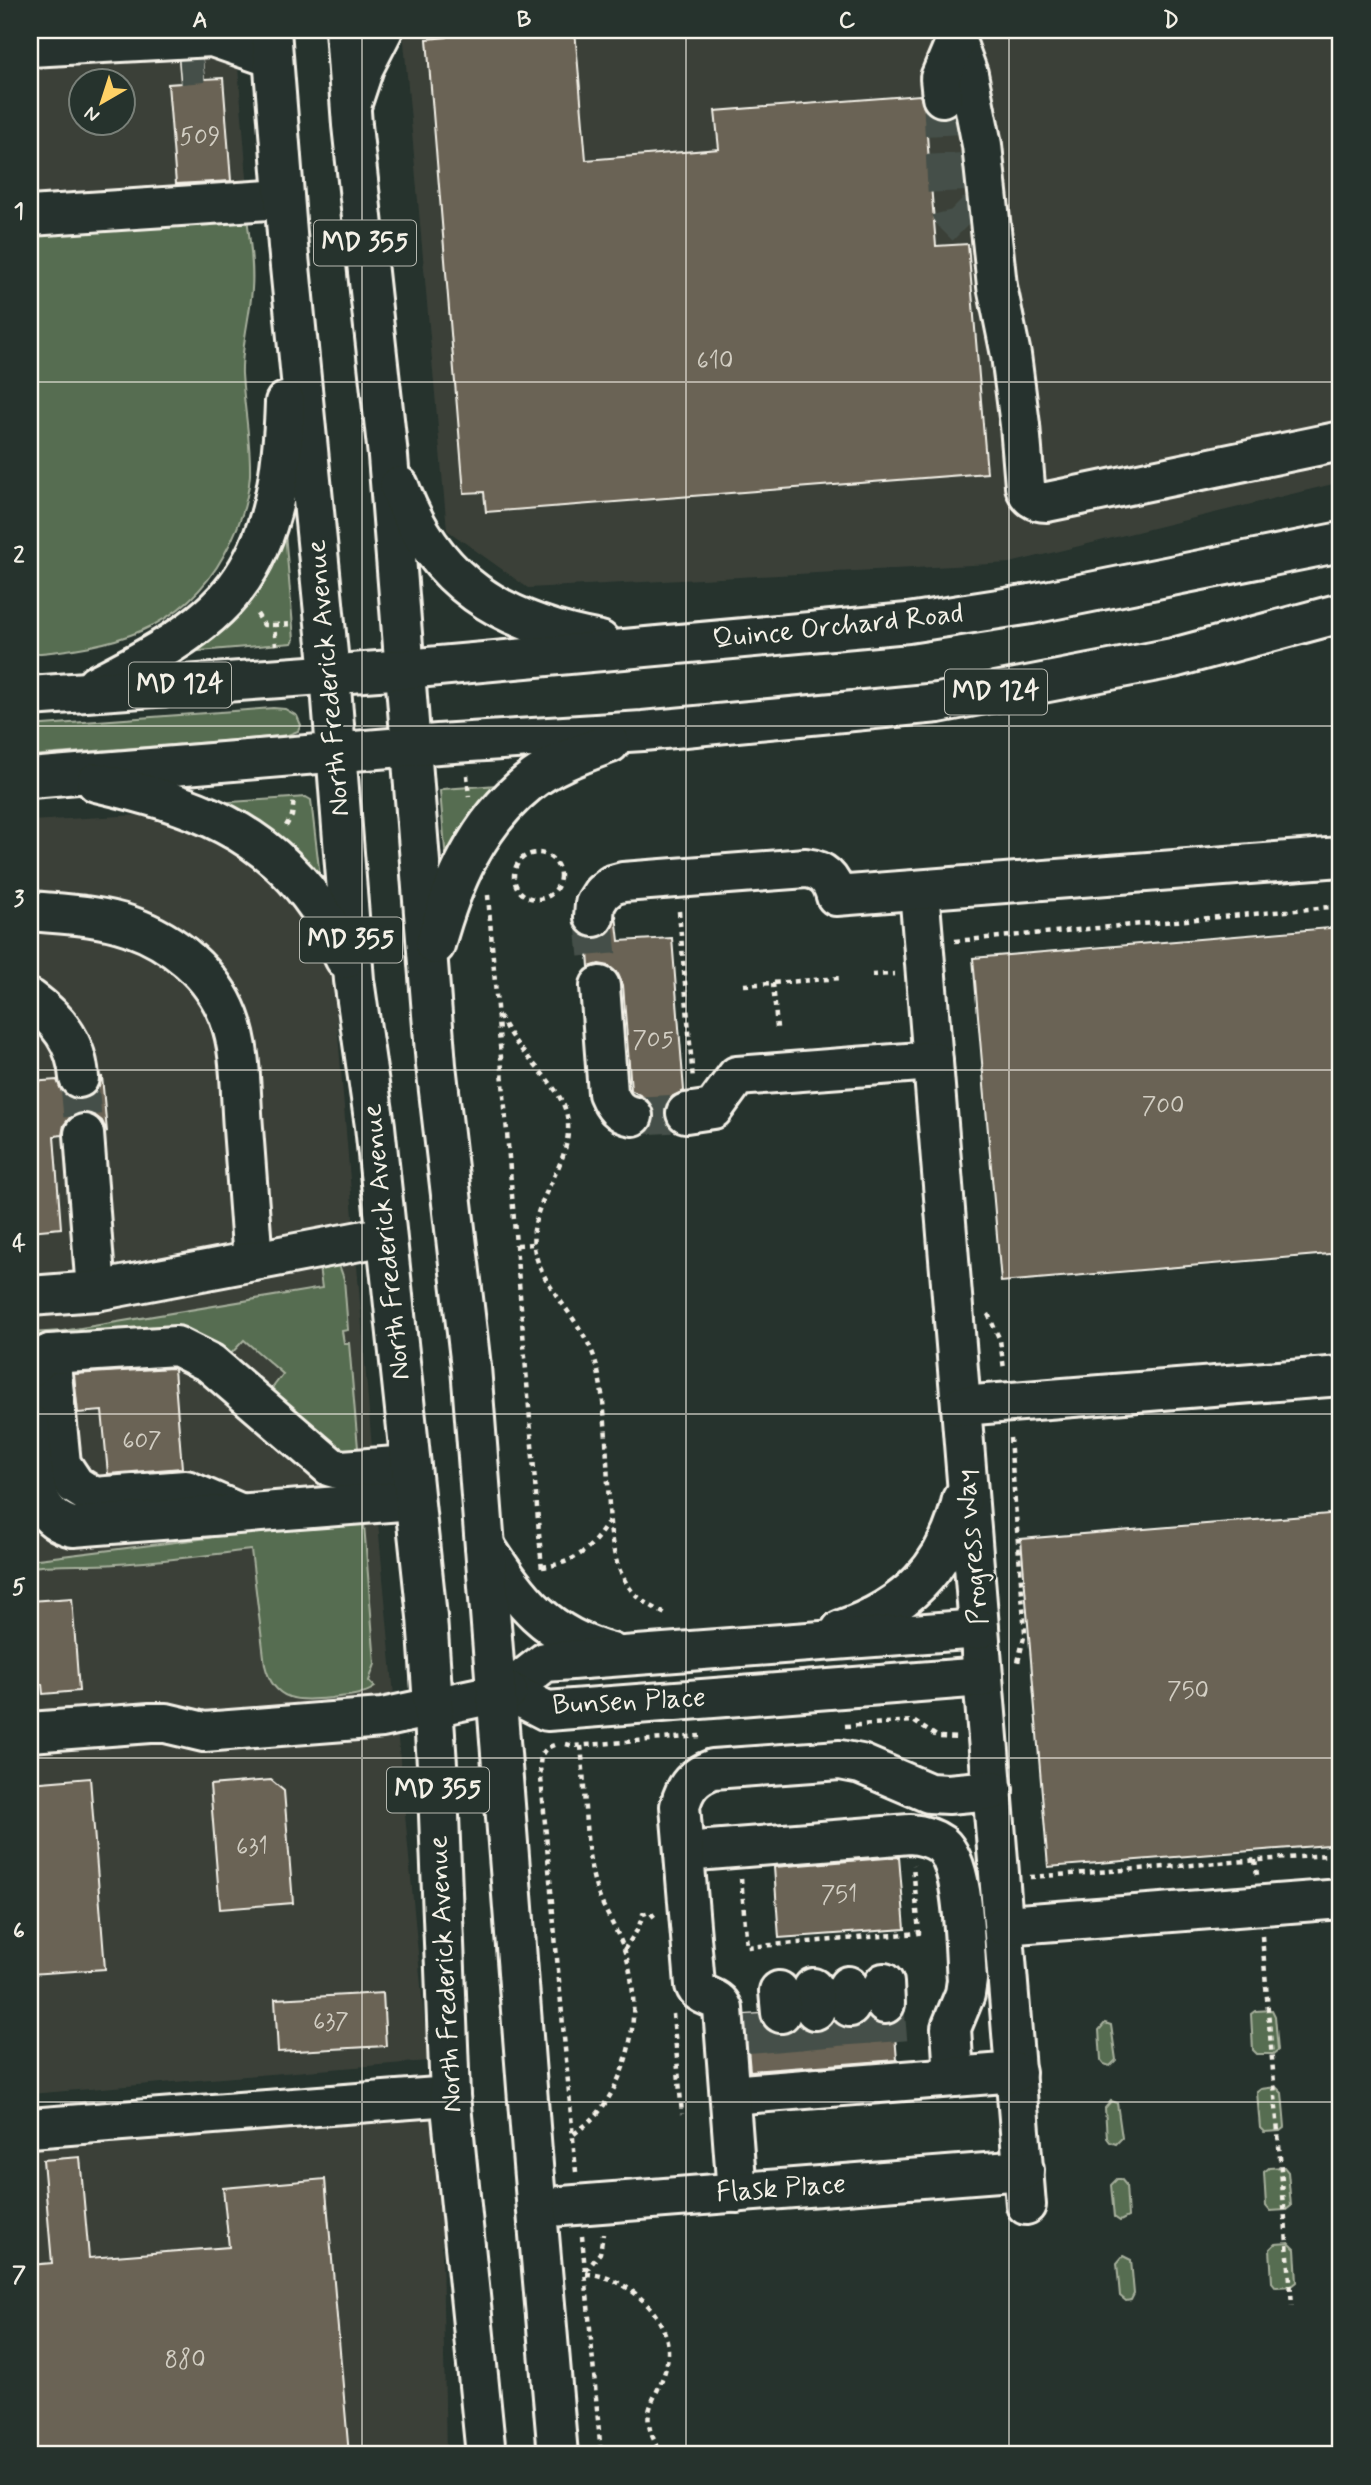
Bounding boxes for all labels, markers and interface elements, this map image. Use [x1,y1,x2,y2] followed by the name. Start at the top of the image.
[192,6,208,36] text: A
[517,6,532,36] text: B
[839,6,856,36] text: C
[1163,6,1179,36] text: D
[66,66,136,136] north arrow
[79,100,105,128] text: N
[180,122,220,153] house number: 509
[14,197,24,227] text: 1
[314,220,416,266] road number: MD 355
[696,346,734,377] house number: 610
[298,538,360,818] street label: North Frederick Avenue
[13,541,25,571] text: 2
[711,595,965,659] street label: Quince Orchard Road
[129,663,231,708] road number: MD 124
[945,670,1047,714] road number: MD 124
[14,885,25,915] text: 3
[300,917,402,962] road number: MD 355
[632,1025,674,1056] house number: 705
[1142,1091,1184,1122] house number: 700
[354,1102,420,1382] street label: North Frederick Avenue
[12,1229,26,1259] text: 4
[122,1426,162,1457] house number: 607
[948,1468,998,1626] street label: Progress Way
[12,1573,26,1603] text: 5
[1167,1676,1209,1707] house number: 750
[551,1680,707,1724] street label: Bunsen Place
[387,1768,489,1812] road number: MD 355
[236,1832,268,1863] house number: 631
[420,1834,472,2114] street label: North Frederick Avenue
[821,1880,857,1911] house number: 751
[13,1917,25,1947] text: 6
[313,2007,349,2038] house number: 637
[715,2166,847,2212] street label: Flask Place
[12,2261,26,2291] text: 7
[164,2345,206,2376] house number: 880

